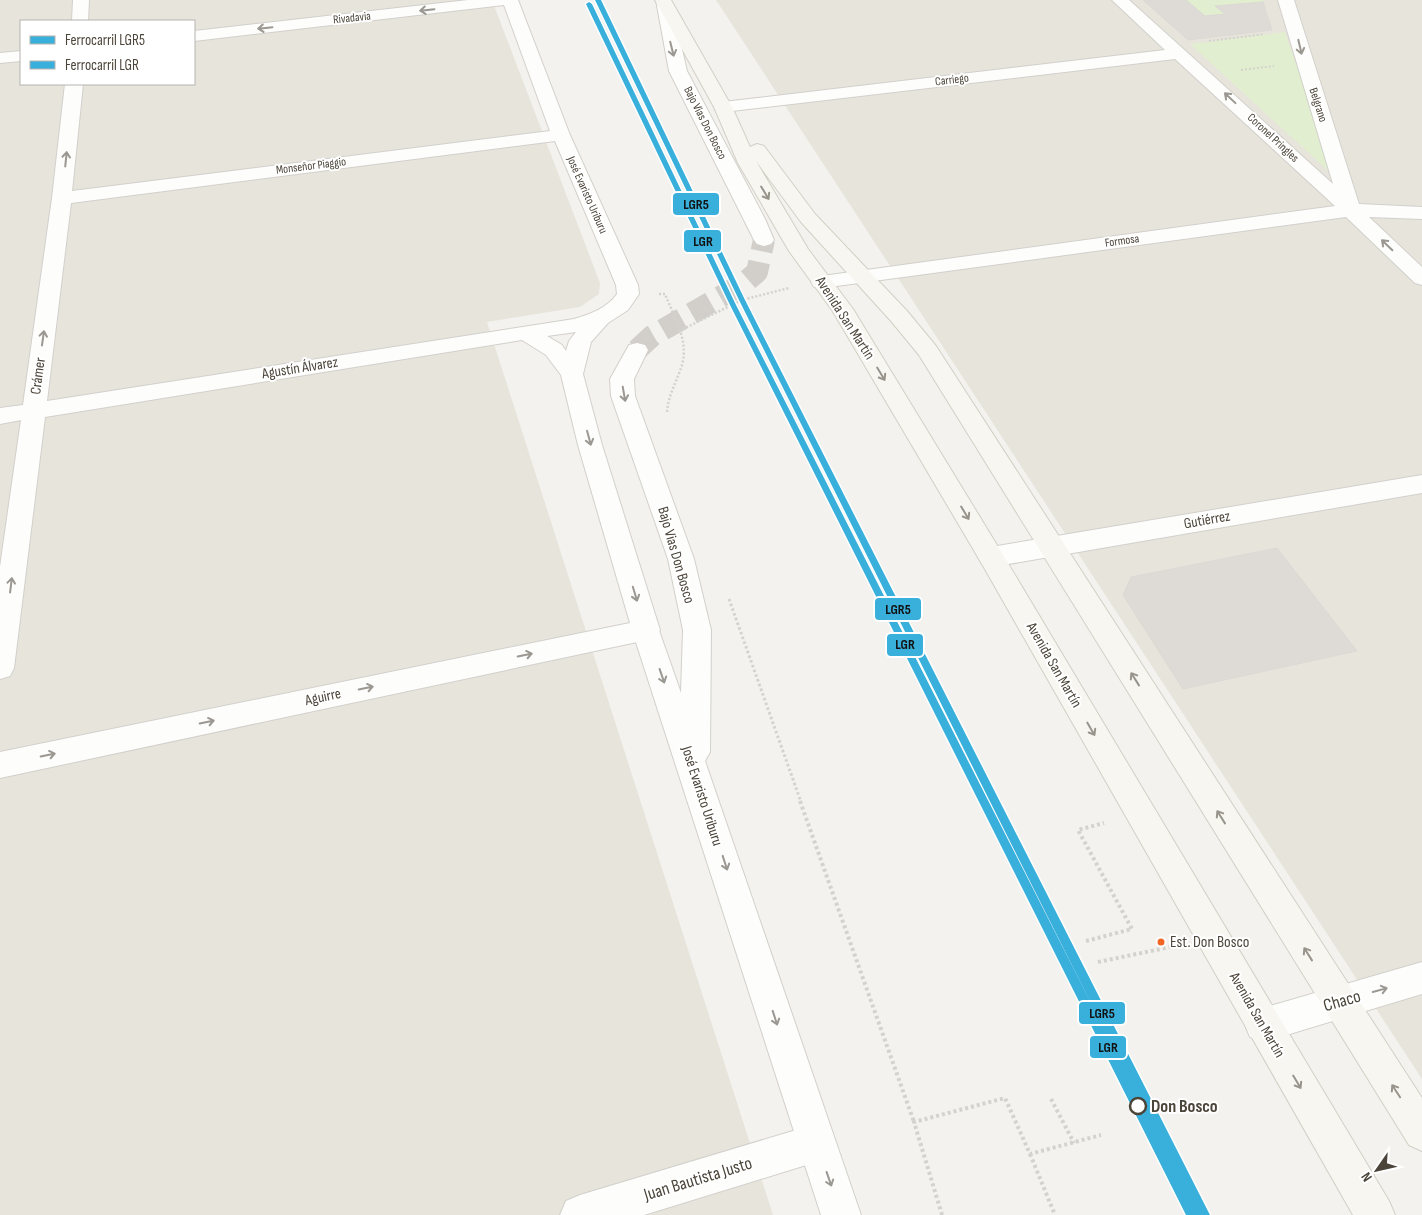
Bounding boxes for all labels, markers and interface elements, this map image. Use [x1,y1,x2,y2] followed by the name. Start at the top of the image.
[419,5,435,15] one-way arrow
[332,9,372,27] street label: Rivadavia
[20,20,195,85] legend
[257,23,273,33] one-way arrow
[65,31,145,50] text: Ferrocarril LGR5
[1296,38,1305,54] one-way arrow
[668,40,677,56] one-way arrow
[65,56,139,75] text: Ferrocarril LGR
[934,70,970,90] street label: Carriego
[680,84,730,162] street label: Bajo Vias Don Bosco
[1305,86,1331,124] street label: Belgrano
[1224,92,1237,104] one-way arrow
[1244,110,1302,166] street label: Coronel Pringles
[61,151,71,167] one-way arrow
[563,153,611,236] street label: José Evaristo Uriburu
[275,154,347,178] street label: Monseñor Piaggio
[760,185,770,199] one-way arrow
[672,192,720,216] line badge: LGR5
[683,196,709,213] text: LGR5
[683,229,722,253] line badge: LGR
[1104,231,1140,251] street label: Formosa
[693,233,713,250] text: LGR
[1381,239,1393,251] one-way arrow
[810,272,879,363] street label: Avenida San Martín
[38,330,48,346] one-way arrow
[260,353,340,384] street label: Agustín Álvarez
[26,356,50,396] street label: Crámer
[876,366,886,380] one-way arrow
[619,386,629,402] one-way arrow
[584,429,594,445] one-way arrow
[653,504,699,606] street label: Bajo Vias Don Bosco
[960,505,970,519] one-way arrow
[1182,506,1232,533] street label: Gutiérrez
[6,578,16,594] one-way arrow
[631,585,641,601] one-way arrow
[874,597,922,621] line badge: LGR5
[885,601,911,618] text: LGR5
[1021,618,1086,711] street label: Avenida San Martín
[886,633,924,657] line badge: LGR
[895,636,915,653] text: LGR
[516,650,532,659] one-way arrow
[658,668,667,683] one-way arrow
[1129,673,1139,687] one-way arrow
[357,683,373,693] one-way arrow
[302,684,343,710] street label: Aguirre
[198,716,214,726] one-way arrow
[1086,721,1096,736] one-way arrow
[677,743,727,848] street label: José Evaristo Uriburu
[39,750,55,759] one-way arrow
[1216,810,1226,824] one-way arrow
[721,855,730,871] one-way arrow
[1170,933,1249,952] place label: Est. Don Bosco
[1156,937,1166,947] marker: Est. Don Bosco
[1303,947,1314,961] one-way arrow
[1224,968,1289,1061] street label: Avenida San Martín
[1372,985,1388,994] one-way arrow
[1321,986,1363,1016] street label: Chaco
[1078,1001,1126,1025] line badge: LGR5
[1089,1005,1115,1022] text: LGR5
[771,1009,781,1025] one-way arrow
[1089,1035,1127,1059] line badge: LGR
[1098,1039,1118,1056] text: LGR
[1292,1075,1302,1089] one-way arrow
[1390,1084,1401,1098] one-way arrow
[1151,1096,1218,1117] place label: Don Bosco
[1129,1097,1147,1115] marker: Don Bosco
[1352,1145,1402,1195] north arrow
[640,1153,755,1206] street label: Juan Bautista Justo
[1357,1169,1376,1185] text: N
[824,1171,834,1187] one-way arrow

